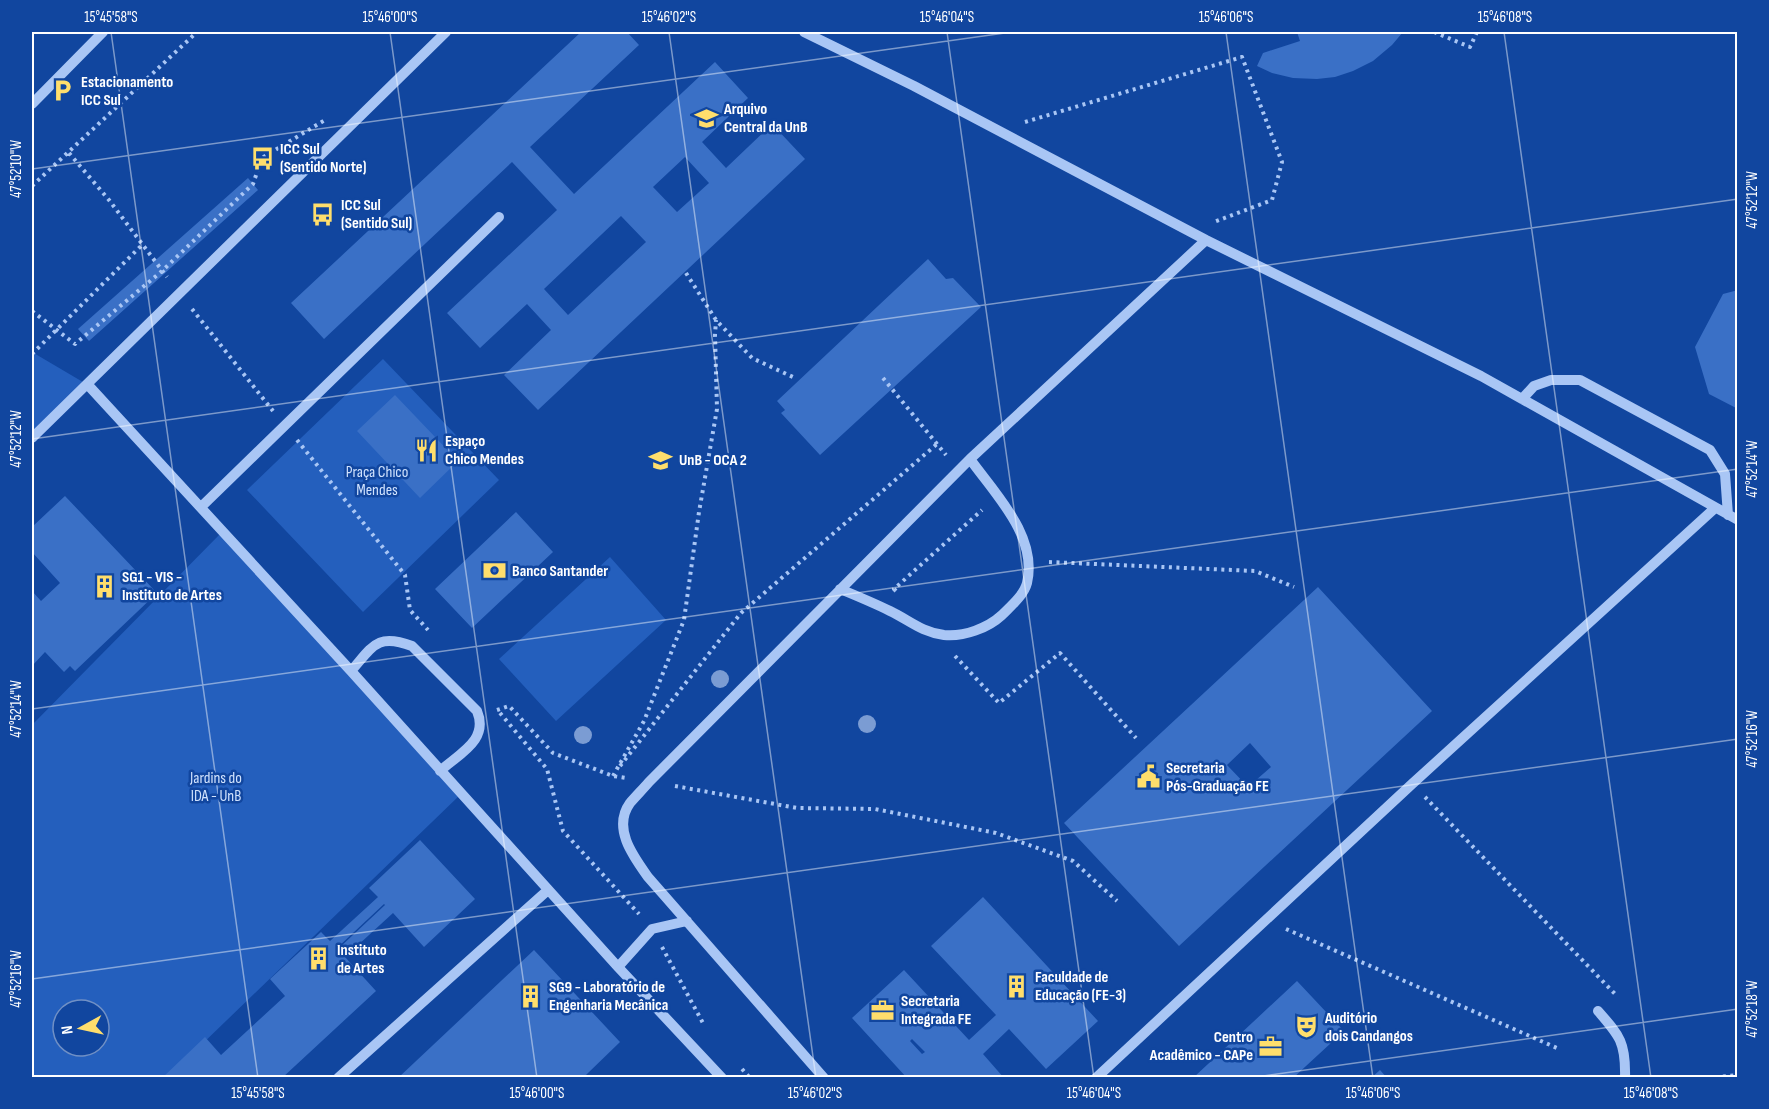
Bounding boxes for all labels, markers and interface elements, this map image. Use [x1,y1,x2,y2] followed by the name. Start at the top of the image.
[84,8,138,27] text: 15°45'58"S
[363,8,417,27] text: 15°46'00"S
[642,8,696,27] text: 15°46'02"S
[920,8,974,27] text: 15°46'04"S
[1199,8,1253,27] text: 15°46'06"S
[1478,8,1532,27] text: 15°46'08"S
[81,73,173,110] place label: Estacionamento ICC Sul
[50,78,76,104] parking icon: Estacionamento ICC Sul
[723,100,808,137] place label: Arquivo Central da UnB
[693,105,719,131] school or university icon: Arquivo Central da UnB
[7,140,26,198] text: 47°52'10"W
[280,140,366,177] place label: ICC Sul (Sentido Norte)
[249,145,275,171] bus stop icon: ICC Sul (Sentido Norte)
[1743,171,1762,229] text: 47°52'12"W
[341,196,412,233] place label: ICC Sul (Sentido Sul)
[310,201,336,227] bus stop icon: ICC Sul (Sentido Sul)
[7,410,26,468] text: 47°52'12"W
[445,432,524,469] place label: Espaço Chico Mendes
[414,437,440,463] restaurant icon: Espaço Chico Mendes
[1743,440,1762,498] text: 47°52'14"W
[648,447,674,473] school or university icon: UnB - OCA 2
[679,451,747,470] place label: UnB - OCA 2
[346,463,408,500] park label: Praça Chico Mendes
[481,558,507,584] bank icon: Banco Santander
[512,562,608,581] place label: Banco Santander
[122,568,222,605] place label: SG1 - VIS - Instituto de Artes
[91,573,117,599] building icon: SG1 - VIS - Instituto de Artes
[7,680,26,738] text: 47°52'14"W
[1743,710,1762,768] text: 47°52'16"W
[1166,759,1269,796] place label: Secretaria Pós-Graduação FE
[1135,764,1161,790] public building icon: Secretaria Pós-Graduação FE
[189,769,242,806] park label: Jardins do IDA - UnB
[337,941,387,978] place label: Instituto de Artes
[306,946,332,972] building icon: Instituto de Artes
[7,950,26,1008] text: 47°52'16"W
[1035,968,1126,1005] place label: Faculdade de Educação (FE-3)
[1004,973,1030,999] building icon: Faculdade de Educação (FE-3)
[549,978,668,1015] place label: SG9 - Laboratório de Engenharia Mecânica
[1743,980,1762,1038] text: 47°52'18"W
[518,983,544,1009] building icon: SG9 - Laboratório de Engenharia Mecânica
[901,992,972,1029] place label: Secretaria Integrada FE
[870,997,896,1023] office icon: Secretaria Integrada FE
[51,998,111,1058] north arrow
[1324,1009,1413,1046] place label: Auditório dois Candangos
[1294,1014,1320,1040] theatre icon: Auditório dois Candangos
[58,1024,78,1035] text: N
[1149,1028,1253,1065] place label: Centro Acadêmico - CAPe
[1258,1033,1284,1059] office icon: Centro Acadêmico - CAPe
[231,1084,285,1103] text: 15°45'58"S
[510,1084,564,1103] text: 15°46'00"S
[788,1084,842,1103] text: 15°46'02"S
[1067,1084,1121,1103] text: 15°46'04"S
[1346,1084,1400,1103] text: 15°46'06"S
[1624,1084,1678,1103] text: 15°46'08"S

